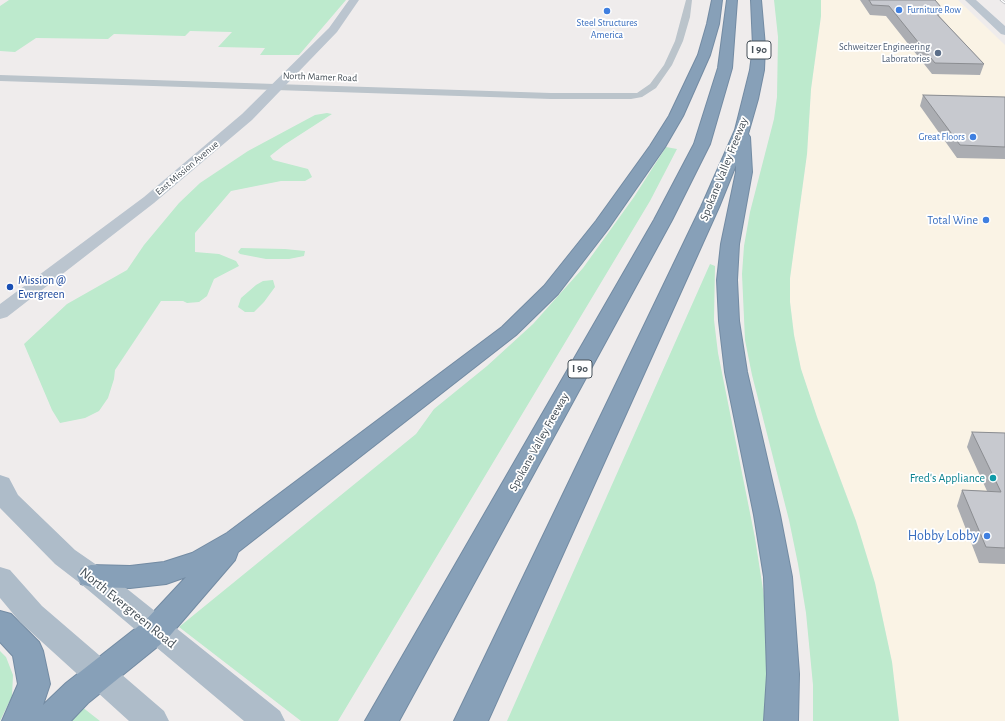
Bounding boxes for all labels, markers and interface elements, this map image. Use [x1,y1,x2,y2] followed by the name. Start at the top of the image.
[907,4,961,16] place label: Furniture Row
[894,5,904,15] marker: Furniture Row
[602,6,612,16] marker: Steel Structures America
[577,17,637,40] place label: Steel Structures America
[747,41,771,59] road number: I 90
[839,41,930,64] place label: Schweitzer Engineering Laboratories
[933,48,943,58] marker: Schweitzer Engineering Laboratories
[283,70,357,84] street label: North Mamer Road
[697,115,751,223] street label: Spokane Valley Freeway
[918,131,965,143] place label: Great Floors
[968,132,978,142] marker: Great Floors
[153,138,221,198] street label: East Mission Avenue
[927,213,978,227] place label: Total Wine
[981,215,991,225] marker: Total Wine
[18,273,66,301] place label: Mission @ Evergreen
[5,282,15,292] marker: Mission @ Evergreen
[568,360,592,378] road number: I 90
[506,390,572,494] street label: Spokane Valley Freeway
[910,471,985,485] place label: Fred's Appliance
[988,473,998,483] marker: Fred's Appliance
[908,528,979,544] place label: Hobby Lobby
[982,531,992,541] marker: Hobby Lobby
[76,564,180,652] street label: North Evergreen Road

